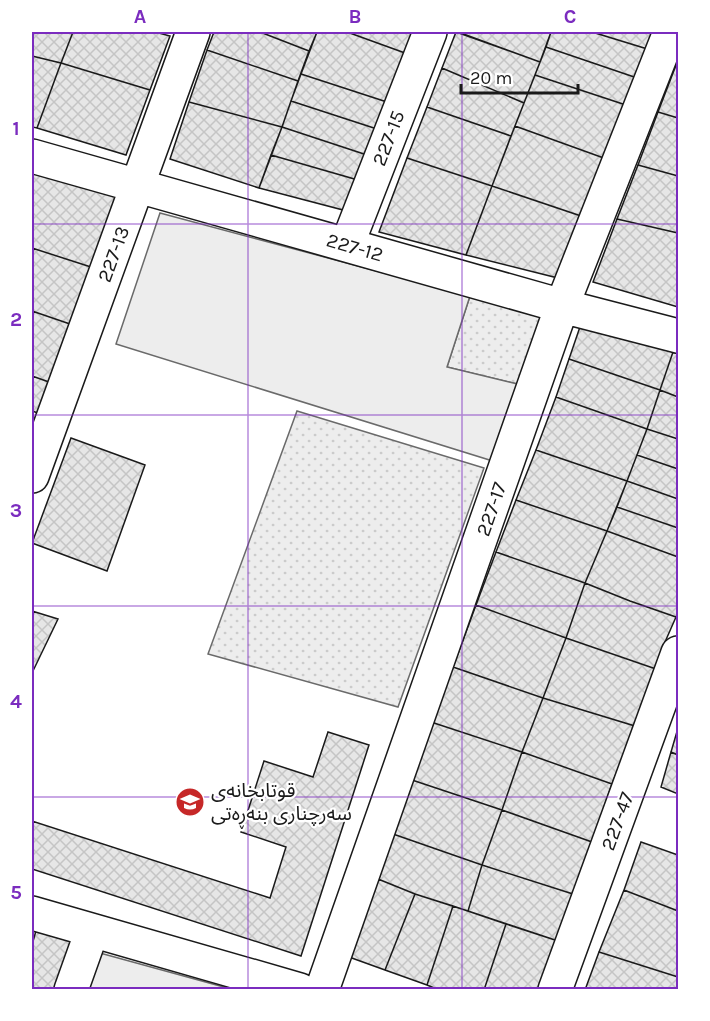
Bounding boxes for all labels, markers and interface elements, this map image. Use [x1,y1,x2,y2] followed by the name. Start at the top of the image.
[134,5,147,28] text: A
[349,5,361,28] text: B
[564,5,576,28] text: C
[461,57,578,95] scale bar
[470,67,512,89] text: 20 m
[367,107,409,169] street label: 227-15
[12,117,20,140] text: 1
[93,223,134,285] street label: 227-13
[324,228,386,266] street label: 227-12
[10,308,22,331] text: 2
[472,479,512,539] street label: 227-17
[10,499,22,522] text: 3
[10,690,22,713] text: 4
[211,779,352,830] place label: قوتابخانەی سەرچناری بنەڕەتی
[174,786,206,818] school or university icon: قوتابخانەی سەرچناری بنەڕەتی
[596,788,639,853] street label: 227-47
[10,881,22,904] text: 5

